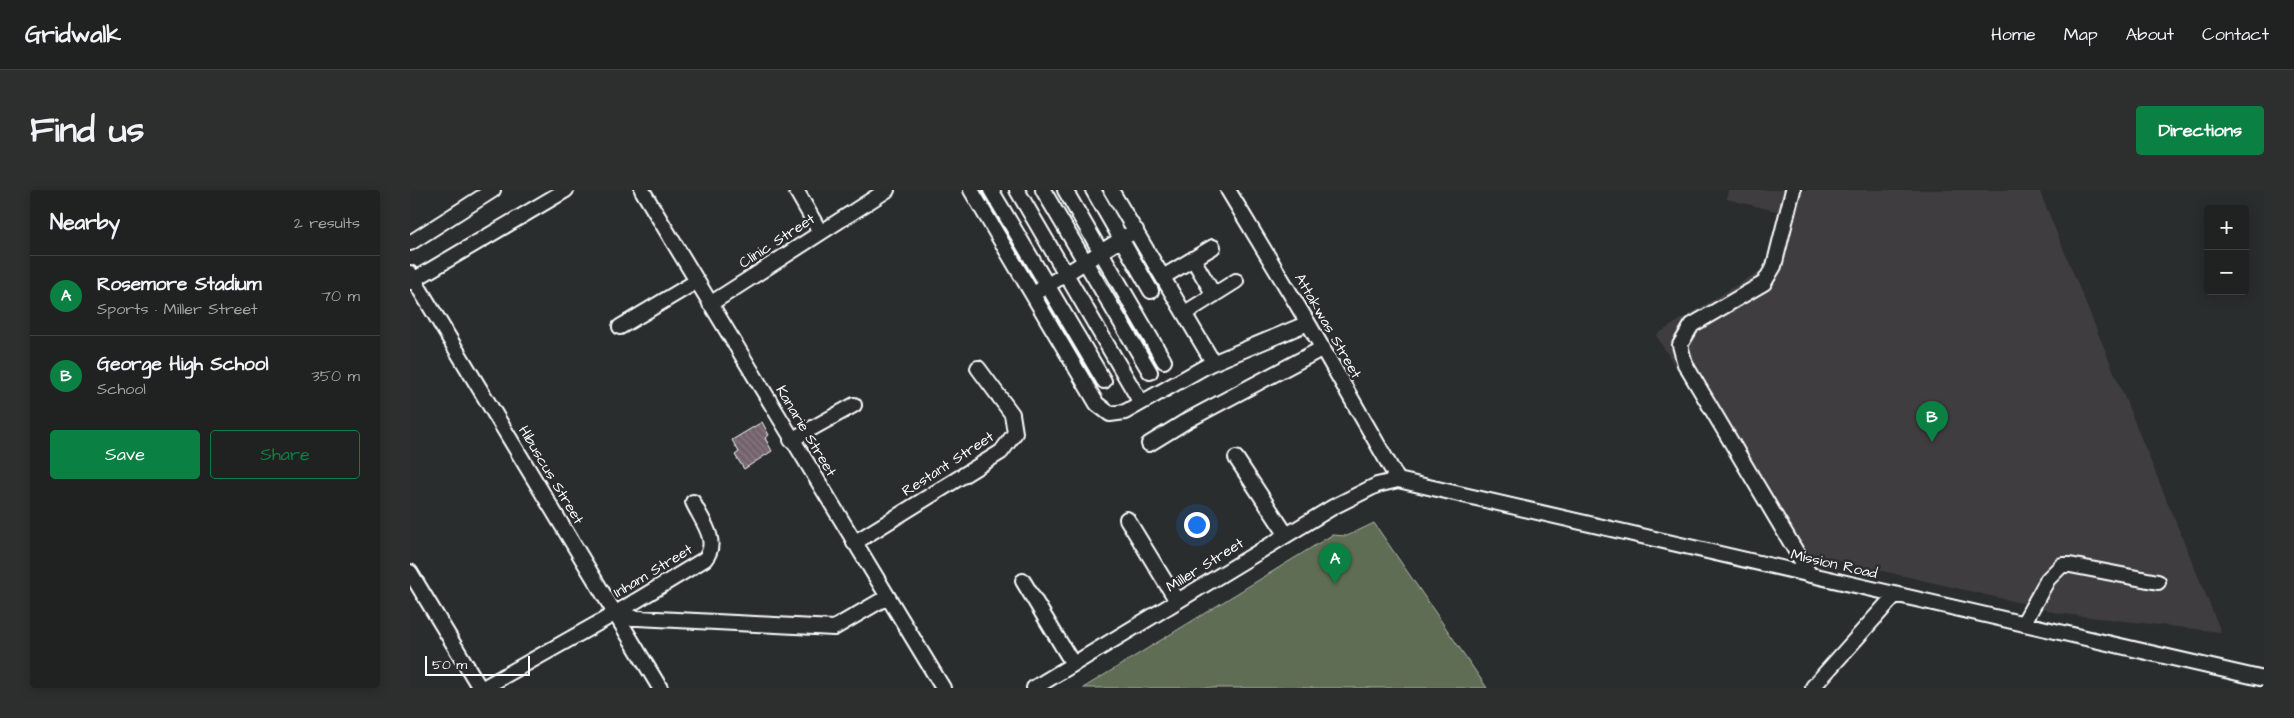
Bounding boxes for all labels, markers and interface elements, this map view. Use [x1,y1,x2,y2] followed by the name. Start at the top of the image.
[25,18,121,52] text: Gridwalk
[1991,22,2036,47] text: Home
[2064,22,2098,47] text: Map
[2126,22,2174,47] text: About
[2202,22,2269,47] text: Contact
[30,106,144,155] text: Find us
[2136,106,2264,155] button: Directions
[2204,205,2249,295] map controls
[2204,205,2249,250] button: +
[50,208,120,237] text: Nearby
[735,209,819,273] street label: Clinic Street
[294,212,360,234] text: 2 results
[2204,250,2249,295] button: −
[1289,270,1367,382] street label: Attakwas Street
[97,271,262,298] text: Rosemore Stadium
[61,285,71,307] text: A
[321,285,360,307] text: 70 m
[97,298,258,320] text: Sports · Miller Street
[97,351,268,378] text: George High School
[60,365,72,387] text: B
[312,365,360,387] text: 350 m
[97,378,146,400] text: School
[771,382,841,480] street label: Kanarie Street
[1916,401,1948,442] pin: B
[513,422,589,528] street label: Hibuscus Street
[898,426,998,502] street label: Restant Street
[50,430,200,479] button: Save
[210,430,360,479] button: Share
[1184,512,1210,538] your location
[1162,533,1248,597] street label: Miller Street
[610,539,696,603] street label: Inham Street
[1319,543,1351,584] pin: A
[1789,544,1880,584] street label: Mission Road
[425,653,530,676] scale bar
[432,655,467,675] text: 50 m

